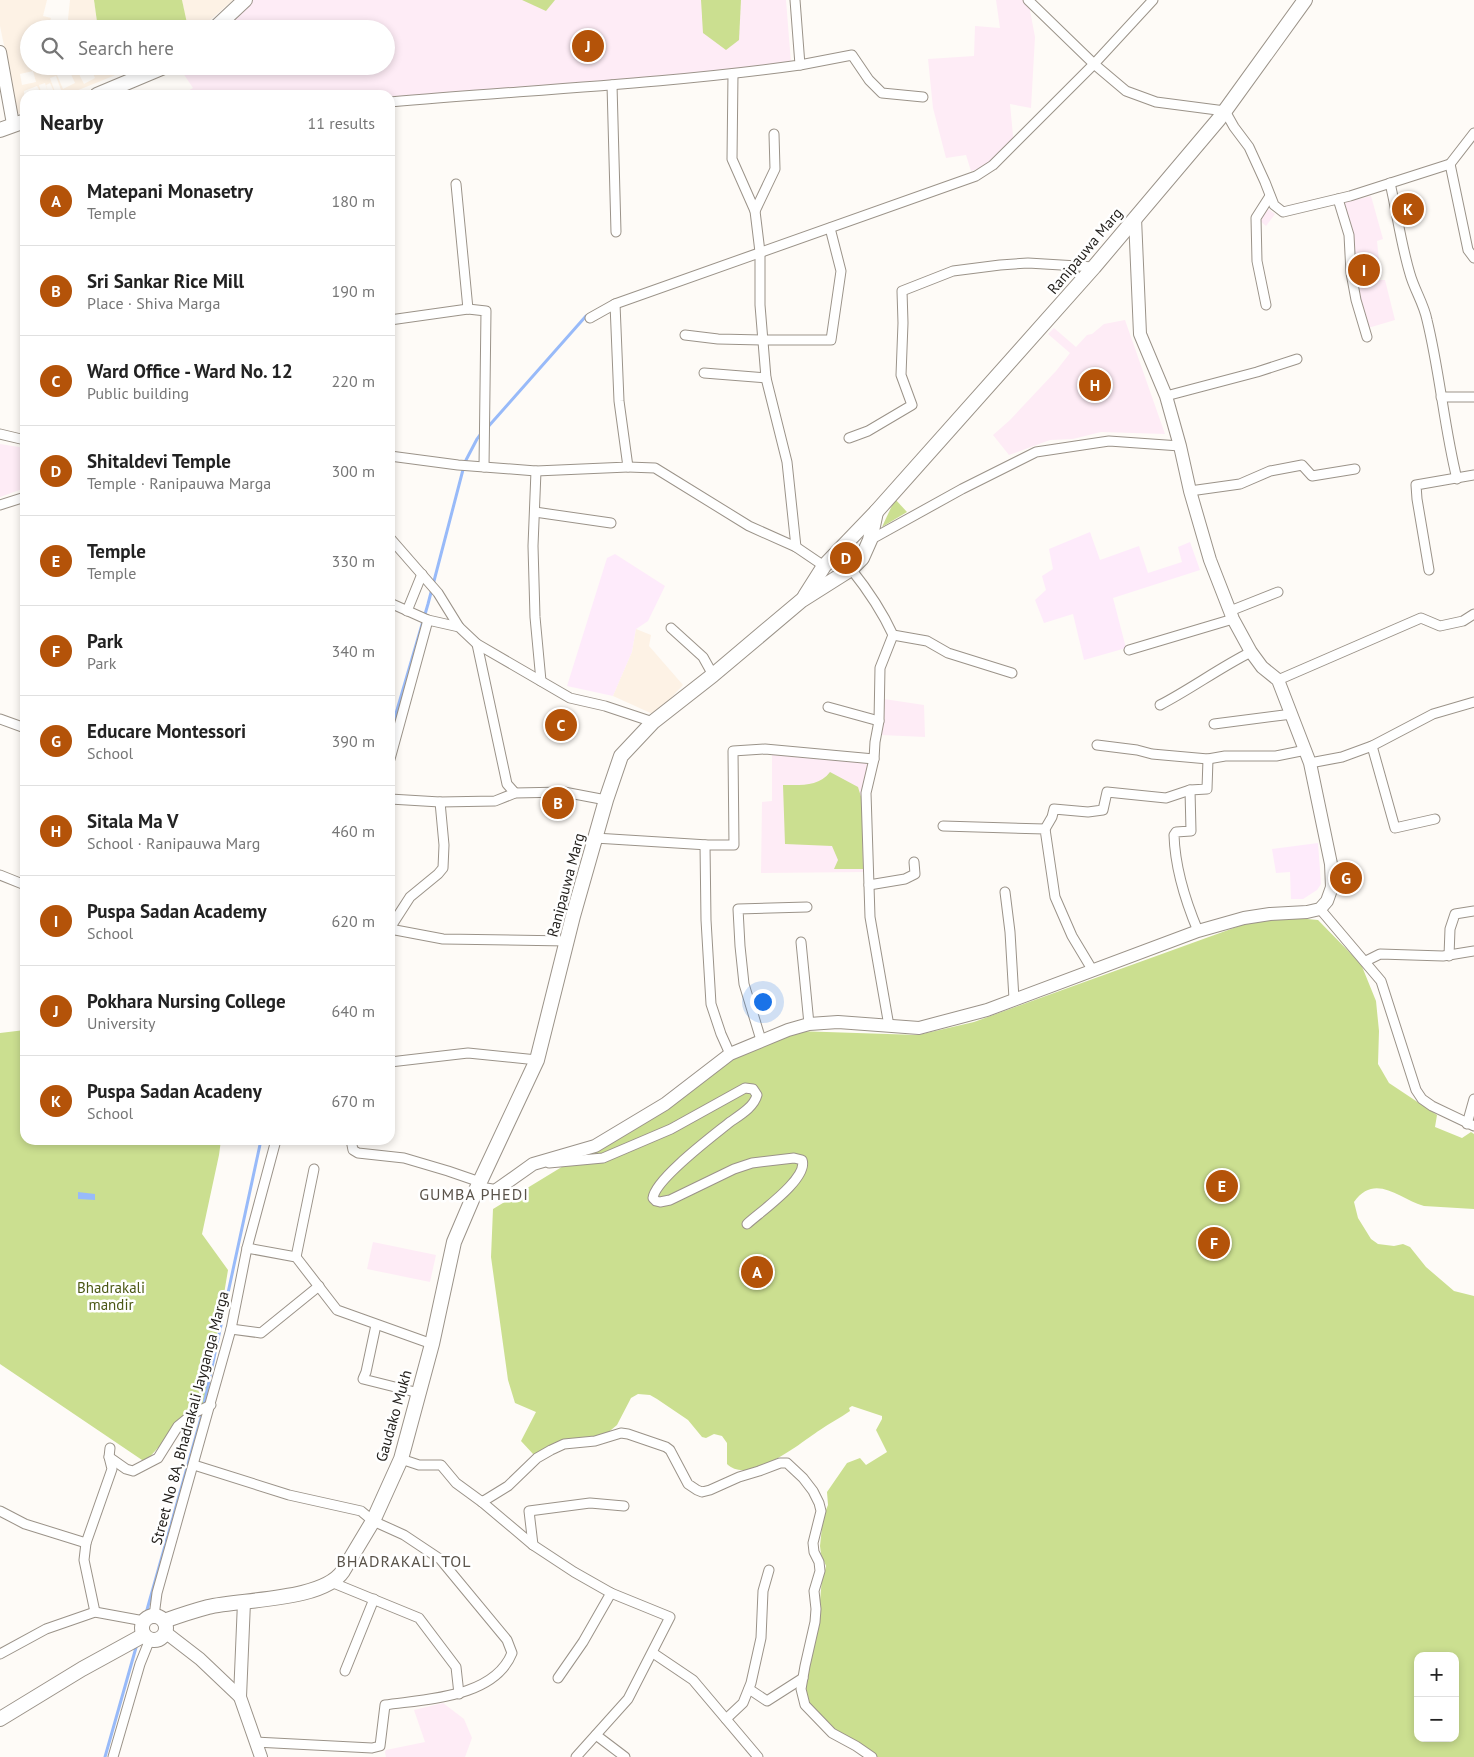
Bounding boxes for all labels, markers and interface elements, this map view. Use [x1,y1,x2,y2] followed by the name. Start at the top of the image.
[20,20,395,75] search box
[572,27,604,65] pin: J
[38,34,66,62] icon: search
[78,36,174,60] text: Search here
[40,109,103,136] text: Nearby
[308,113,375,133] text: 11 results
[87,179,253,203] text: Matepani Monasetry
[1392,190,1424,228] pin: K
[51,191,61,211] text: A
[332,191,375,211] text: 180 m
[87,203,136,223] text: Temple
[1043,204,1126,298] street label: Ranipauwa Marg
[1348,251,1380,289] pin: I
[87,269,244,293] text: Sri Sankar Rice Mill
[51,281,61,301] text: B
[332,281,375,301] text: 190 m
[87,293,220,313] text: Place · Shiva Marga
[87,359,293,383] text: Ward Office - Ward No. 12
[1079,366,1111,404] pin: H
[52,371,60,391] text: C
[332,371,375,391] text: 220 m
[87,383,189,403] text: Public building
[87,449,231,473] text: Shitaldevi Temple
[51,461,61,481] text: D
[332,461,375,481] text: 300 m
[87,473,271,493] text: Temple · Ranipauwa Marga
[87,539,146,563] text: Temple
[830,539,862,577] pin: D
[52,551,60,571] text: E
[332,551,375,571] text: 330 m
[87,563,136,583] text: Temple
[87,629,123,653] text: Park
[52,641,60,661] text: F
[332,641,375,661] text: 340 m
[87,653,116,673] text: Park
[545,706,577,744] pin: C
[87,719,246,743] text: Educare Montessori
[51,731,61,751] text: G
[332,731,375,751] text: 390 m
[87,743,133,763] text: School
[542,784,574,822] pin: B
[87,809,178,833] text: Sitala Ma V
[51,821,61,841] text: H
[332,821,375,841] text: 460 m
[542,831,589,939] street label: Ranipauwa Marg
[87,833,260,853] text: School · Ranipauwa Marg
[1330,859,1362,897] pin: G
[87,899,267,923] text: Puspa Sadan Academy
[54,911,58,931] text: I
[332,911,375,931] text: 620 m
[87,923,133,943] text: School
[87,989,286,1013] text: Pokhara Nursing College
[750,989,776,1015] your location
[53,1001,59,1021] text: J
[332,1001,375,1021] text: 640 m
[87,1013,155,1033] text: University
[87,1079,262,1103] text: Puspa Sadan Acadeny
[51,1091,61,1111] text: K
[332,1091,375,1111] text: 670 m
[87,1103,133,1123] text: School
[1206,1167,1238,1205] pin: E
[419,1184,529,1204] district label: GUMBA PHEDI
[1198,1224,1230,1262] pin: F
[741,1253,773,1291] pin: A
[77,1278,145,1314] park label: Bhadrakali mandir
[146,1289,233,1547] street label: Street No 8A, Bhadrakali Jayganga Marga
[371,1368,416,1464] street label: Gaudako Mukh
[336,1551,472,1571] district label: BHADRAKALI TOL
[1414,1652,1459,1742] map controls
[1414,1652,1459,1697] button: +
[1414,1697,1459,1742] button: −

